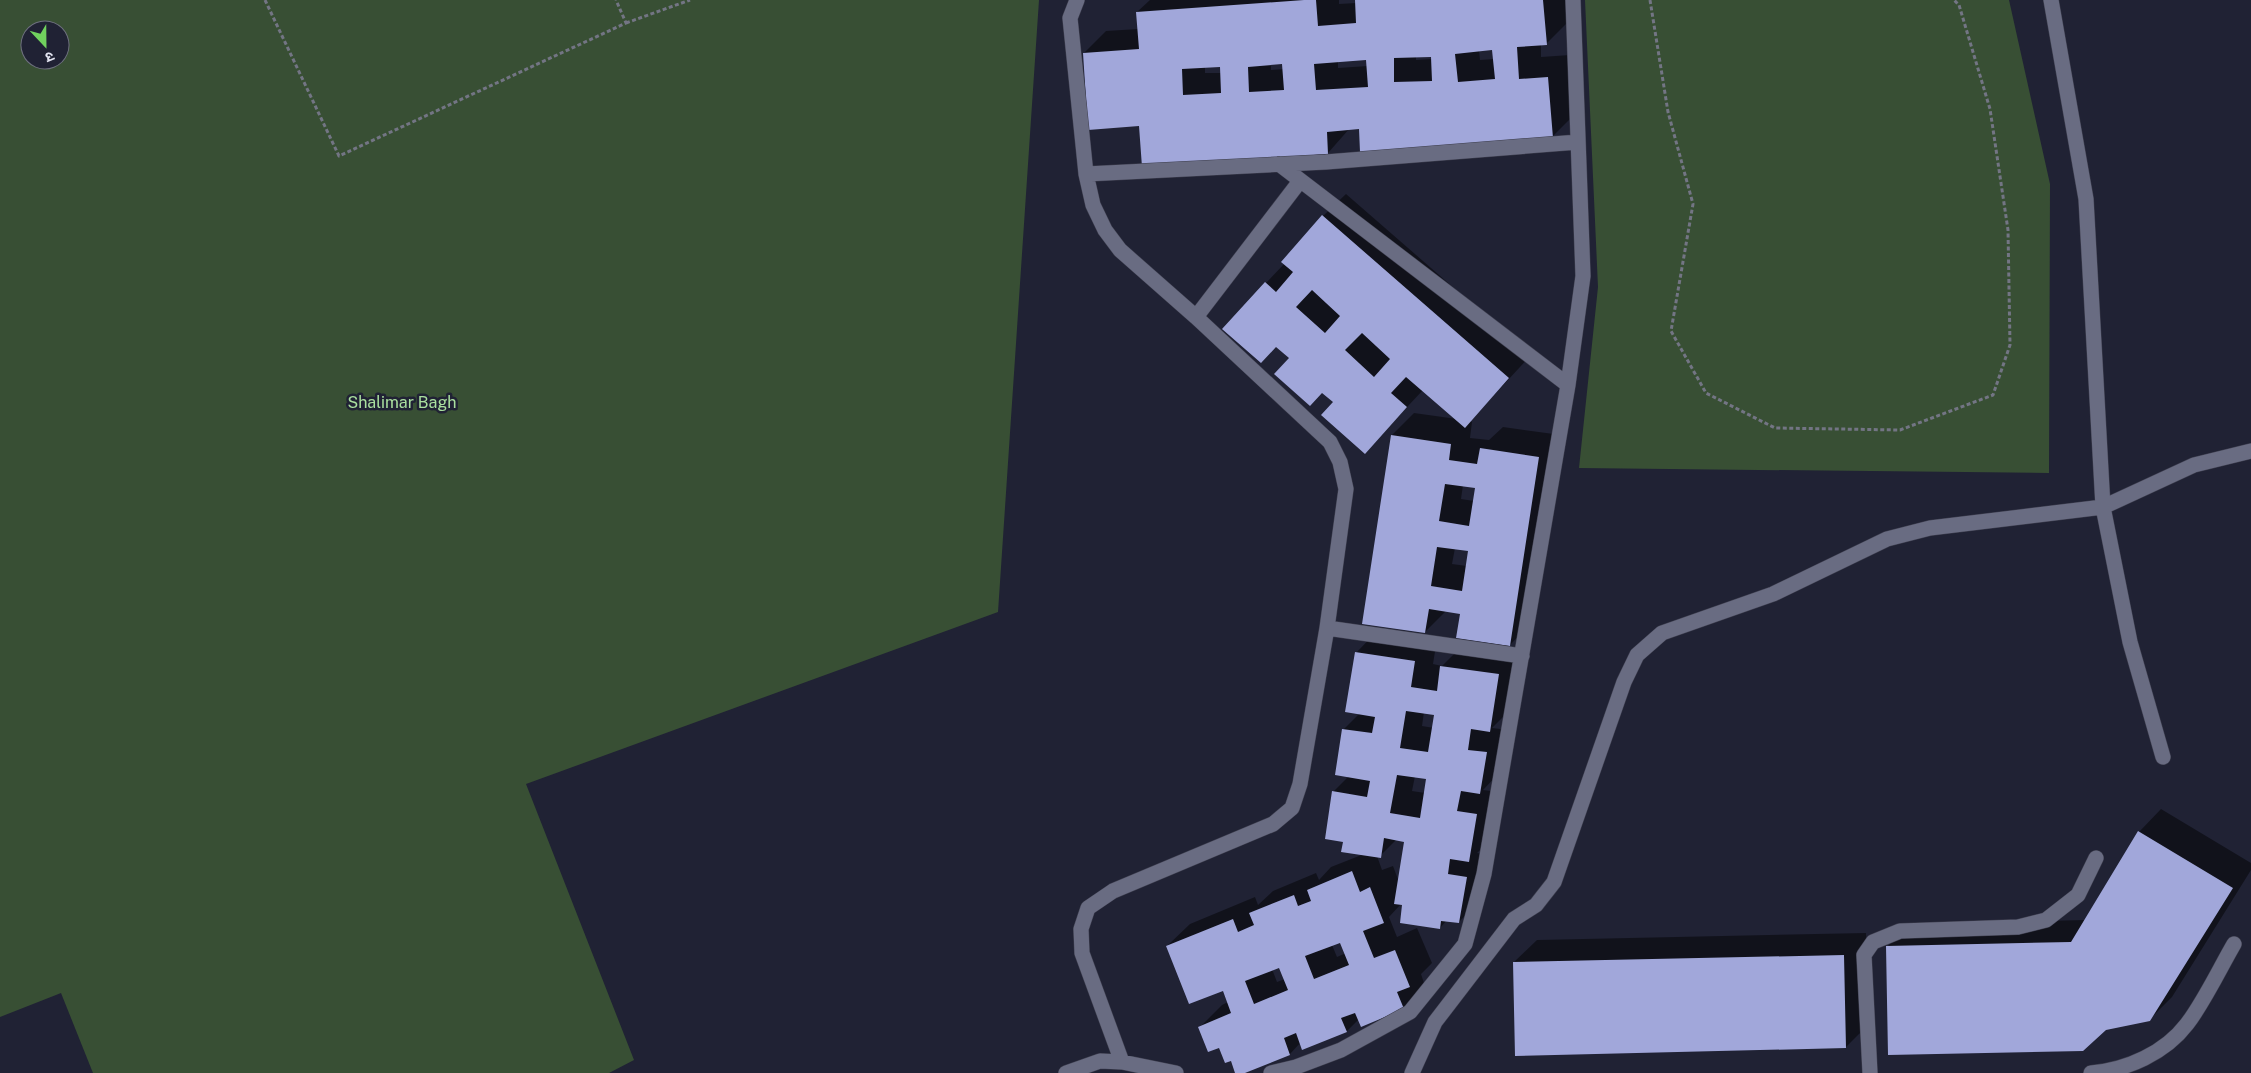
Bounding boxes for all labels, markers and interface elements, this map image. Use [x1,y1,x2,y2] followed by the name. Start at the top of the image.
[20,20,70,70] north arrow
[42,48,57,66] text: उ
[347,393,457,412] park label: Shalimar Bagh

